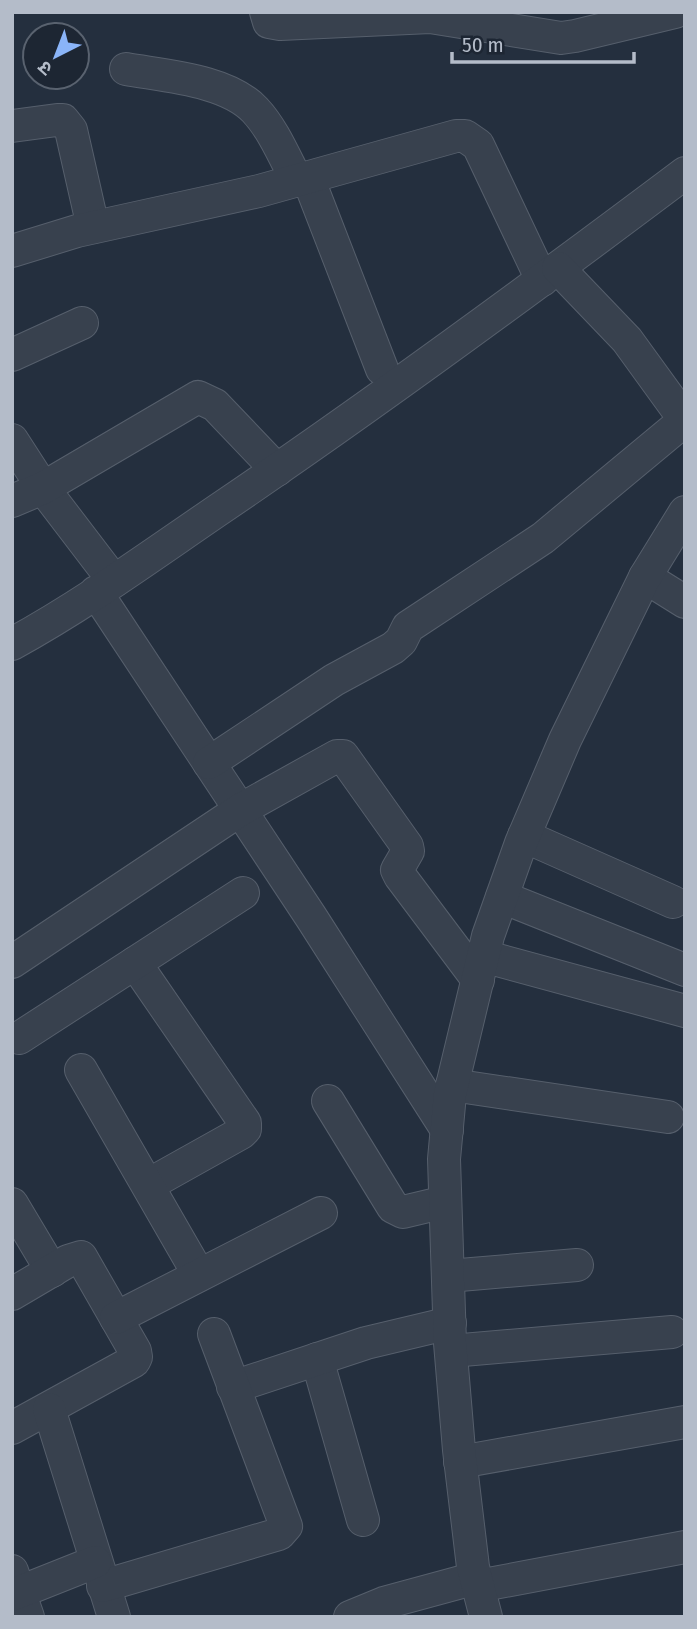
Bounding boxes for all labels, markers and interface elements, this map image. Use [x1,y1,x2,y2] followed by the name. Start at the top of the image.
[21,21,91,91] north arrow
[452,21,634,65] scale bar
[462,32,504,58] text: 50 m
[32,55,57,81] text: उ

